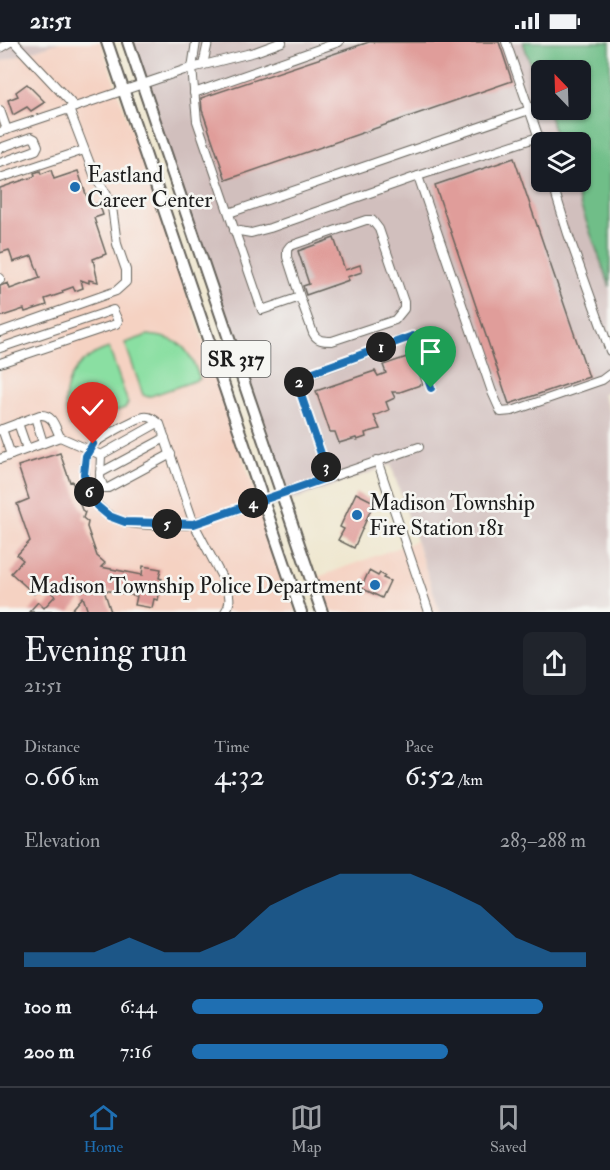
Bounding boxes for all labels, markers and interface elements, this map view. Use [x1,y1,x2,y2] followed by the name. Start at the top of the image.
[30,7,72,35] text: 21:51
[531,60,591,120] north arrow
[531,60,591,192] map controls
[531,132,591,192] button: layers
[87,161,213,214] place label: Eastland Career Center
[68,180,82,194] marker: Eastland Career Center
[405,326,456,388] pin
[366,332,396,362] pin: 1
[414,335,447,368] icon: arrive
[378,337,384,357] text: 1
[202,341,270,377] road number: SR 317
[284,367,314,397] pin: 2
[295,372,303,392] text: 2
[67,382,118,444] pin
[76,391,109,424] icon: check
[311,452,341,482] pin: 3
[323,457,329,477] text: 3
[74,477,104,507] pin: 6
[85,482,93,502] text: 6
[238,488,268,518] pin: 4
[369,489,535,542] place label: Madison Township Fire Station 181
[249,493,257,513] text: 4
[350,508,364,522] marker: Madison Township Fire Station 181
[152,509,182,539] pin: 5
[163,514,171,534] text: 5
[29,572,363,601] place label: Madison Township Police Department
[368,578,382,592] marker: Madison Township Police Department
[24,630,187,671] text: Evening run
[523,632,586,695] button: share
[24,673,62,698] text: 21:51
[24,737,80,757] text: Distance
[214,737,249,757] text: Time
[405,737,433,757] text: Pace
[24,757,75,794] text: 0.66
[214,757,265,794] text: 4:32
[405,757,455,794] text: 6:52
[75,770,99,790] text: km
[455,770,483,790] text: /km
[24,828,100,853] text: Elevation
[500,828,586,853] text: 283–288 m
[24,994,71,1019] text: 100 m
[120,994,157,1019] text: 6:44
[24,1039,74,1064] text: 200 m
[120,1039,151,1064] text: 7:16
[83,1101,123,1157] tab: Home
[290,1101,323,1157] tab: Map
[490,1101,527,1157] tab: Saved

